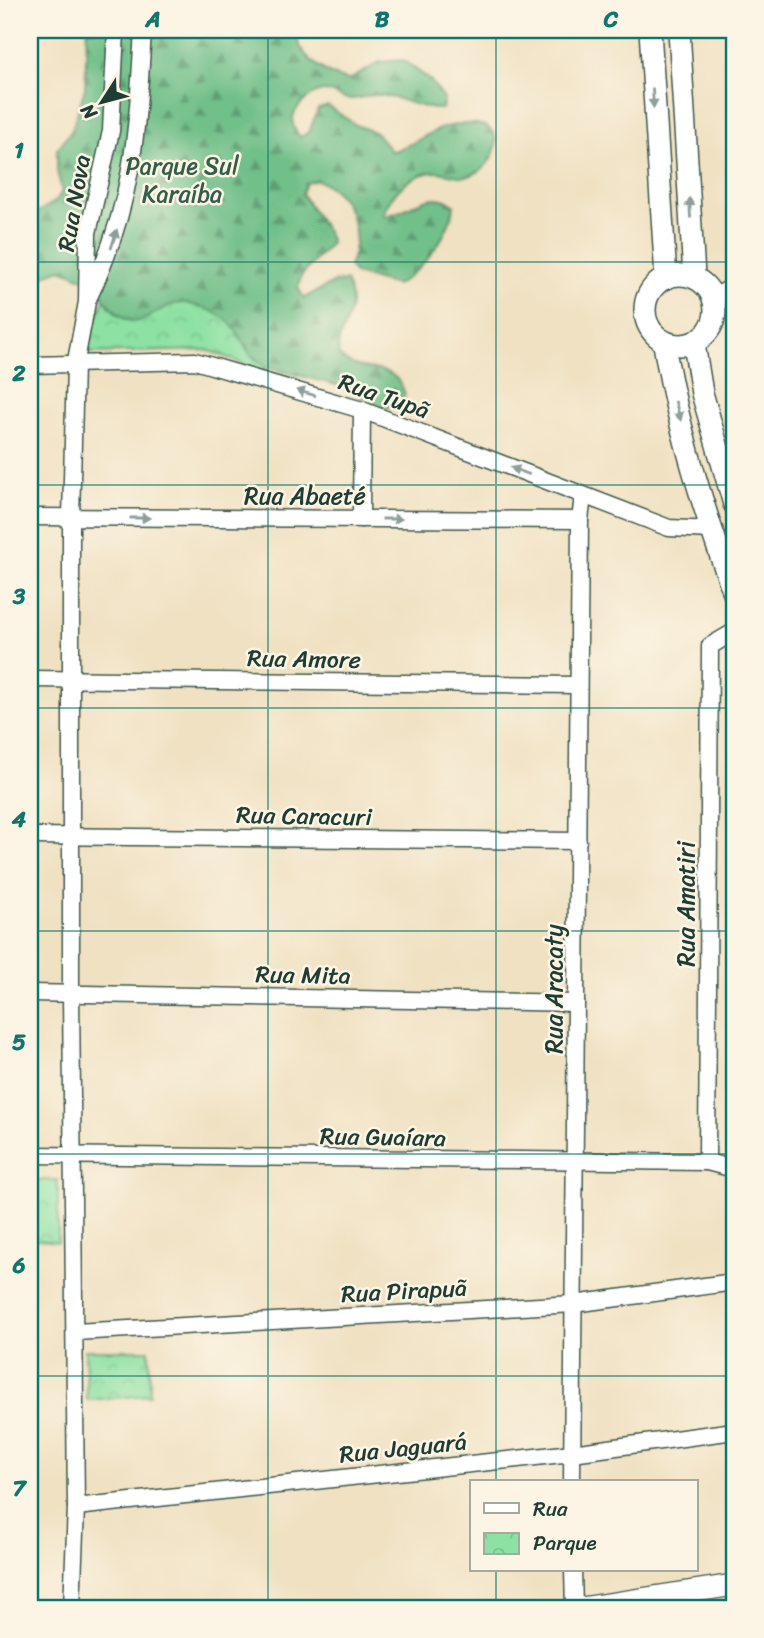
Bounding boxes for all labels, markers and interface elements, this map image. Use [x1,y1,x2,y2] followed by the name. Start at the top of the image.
[144,0,161,40] text: A
[375,0,390,40] text: B
[603,0,619,40] text: C
[66,66,136,136] north arrow
[647,87,658,109] one-way arrow
[71,96,106,128] text: N
[14,130,24,171] text: 1
[125,145,240,215] park label: Parque Sul Karaíba
[45,151,103,255] street label: Rua Nova
[684,197,695,219] one-way arrow
[110,228,120,249] one-way arrow
[11,353,26,394] text: 2
[333,361,436,431] street label: Rua Tupã
[295,388,316,398] one-way arrow
[673,400,683,421] one-way arrow
[509,466,530,477] one-way arrow
[244,475,366,517] street label: Rua Abaeté
[129,512,151,524] one-way arrow
[381,513,403,525] one-way arrow
[12,576,26,617] text: 3
[247,637,361,681] street label: Rua Amore
[236,794,373,838] street label: Rua Caracuri
[11,799,27,840] text: 4
[665,840,707,967] street label: Rua Amatiri
[533,924,575,1054] street label: Rua Aracaty
[255,953,351,997] street label: Rua Mita
[12,1022,26,1063] text: 5
[320,1115,446,1159] street label: Rua Guaíara
[11,1245,26,1286] text: 6
[340,1267,469,1315] street label: Rua Pirapuã
[337,1420,469,1476] street label: Rua Jaguará
[12,1468,27,1509] text: 7
[470,1480,698,1572] legend
[533,1490,568,1528] text: Rua
[533,1524,597,1562] text: Parque

